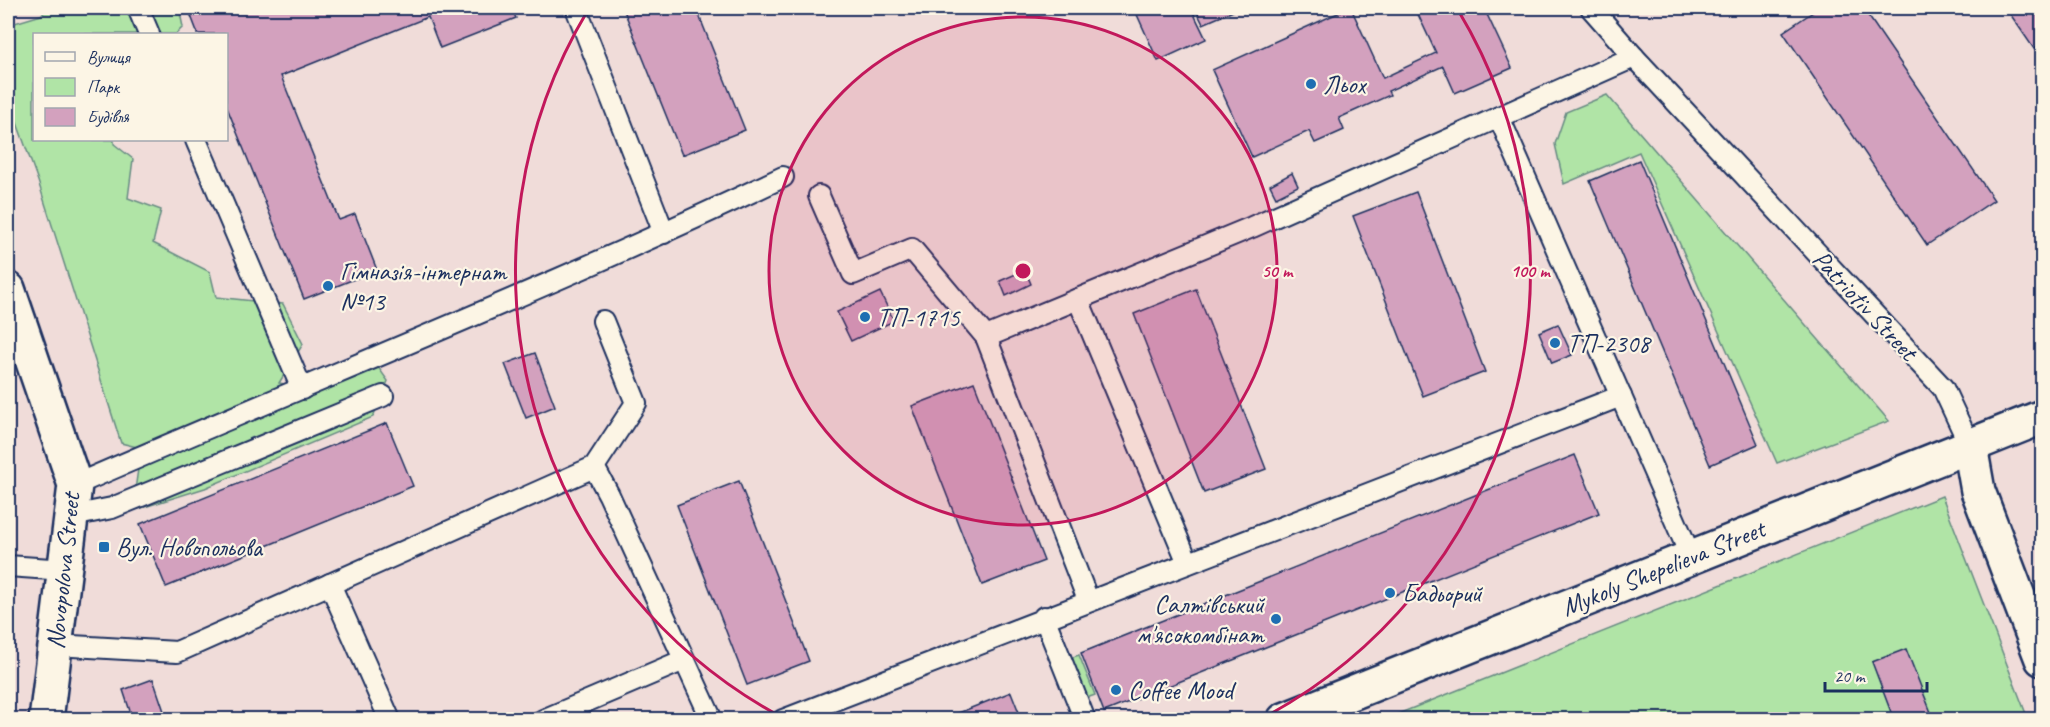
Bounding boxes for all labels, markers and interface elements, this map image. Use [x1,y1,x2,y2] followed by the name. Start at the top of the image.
[33,33,228,141] legend
[87,46,131,68] text: Вулиця
[1323,68,1367,101] place label: Льох
[87,76,121,98] text: Парк
[1304,77,1318,91] marker: Льох
[87,106,130,128] text: Будівля
[1805,243,1926,369] street label: Patriotiv Street
[340,255,509,318] place label: Гімназія-інтернат №13
[1262,260,1294,282] text: 50 m
[1511,260,1551,282] text: 100 m
[1013,261,1033,281] centre of rings
[321,279,335,293] marker: Гімназія-інтернат №13
[877,301,961,334] place label: ТП-1715
[858,310,872,324] marker: ТП-1715
[1567,327,1652,360] place label: ТП-2308
[1548,336,1562,350] marker: ТП-2308
[38,489,88,651] street label: Novopolova Street
[1557,511,1772,624] street label: Mykoly Shepelieva Street
[116,531,264,564] place label: Вул. Новопольова
[97,540,111,554] marker: Вул. Новопольова
[1402,577,1484,610] place label: Бадьорий
[1383,586,1397,600] marker: Бадьорий
[1136,588,1266,651] place label: Салтівський м'ясокомбінат
[1269,612,1283,626] marker: Салтівський м'ясокомбінат
[1825,655,1927,693] scale bar
[1834,665,1867,687] text: 20 m
[1128,674,1237,707] place label: Coffee Mood
[1109,683,1123,697] marker: Coffee Mood

